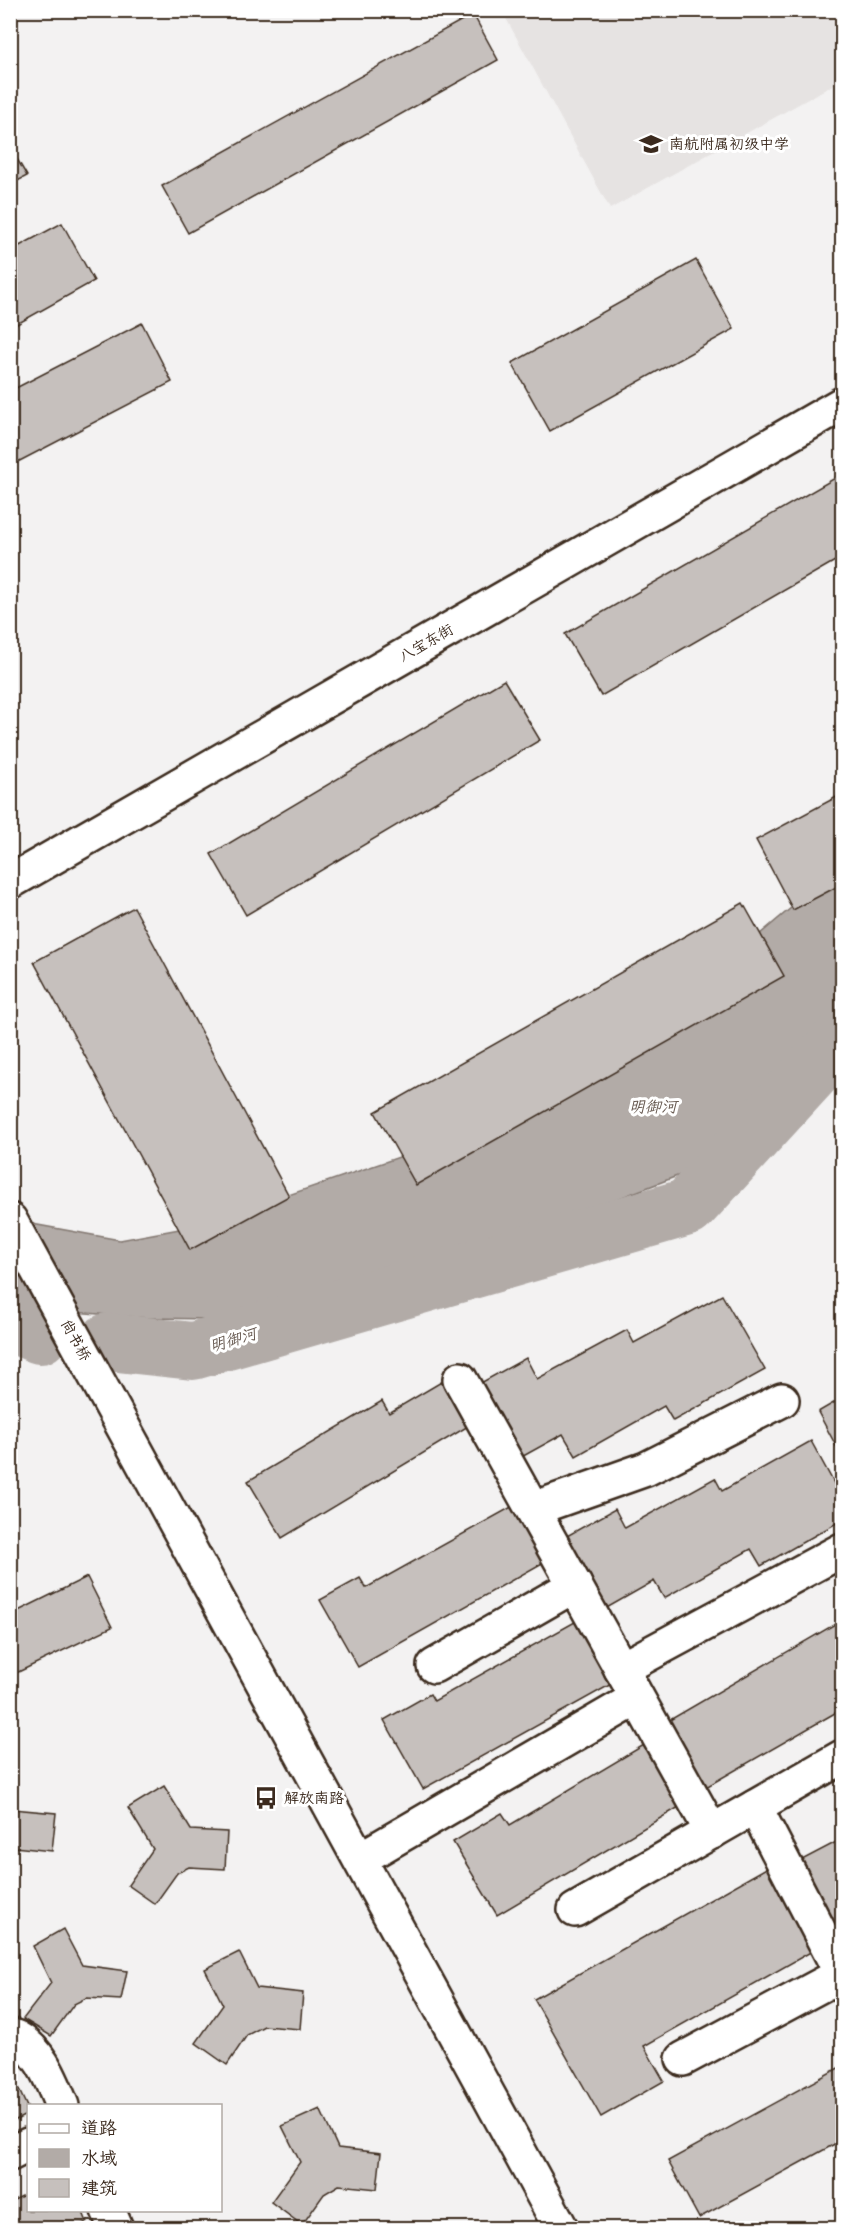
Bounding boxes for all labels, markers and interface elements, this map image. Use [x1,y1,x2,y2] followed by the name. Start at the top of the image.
[638,131,664,157] school or university icon: 南航附属初级中学
[669,135,789,154] place label: 南航附属初级中学
[396,620,457,667] street label: 八宝东街
[629,1097,680,1117] water label: 明御河
[56,1316,95,1365] street label: 尚书桥
[207,1323,262,1356] water label: 明御河
[253,1785,279,1811] bus stop icon: 解放南路
[284,1789,344,1808] place label: 解放南路
[27,2104,222,2212] legend
[81,2117,117,2140] text: 道路
[81,2147,117,2170] text: 水域
[81,2177,117,2200] text: 建筑

